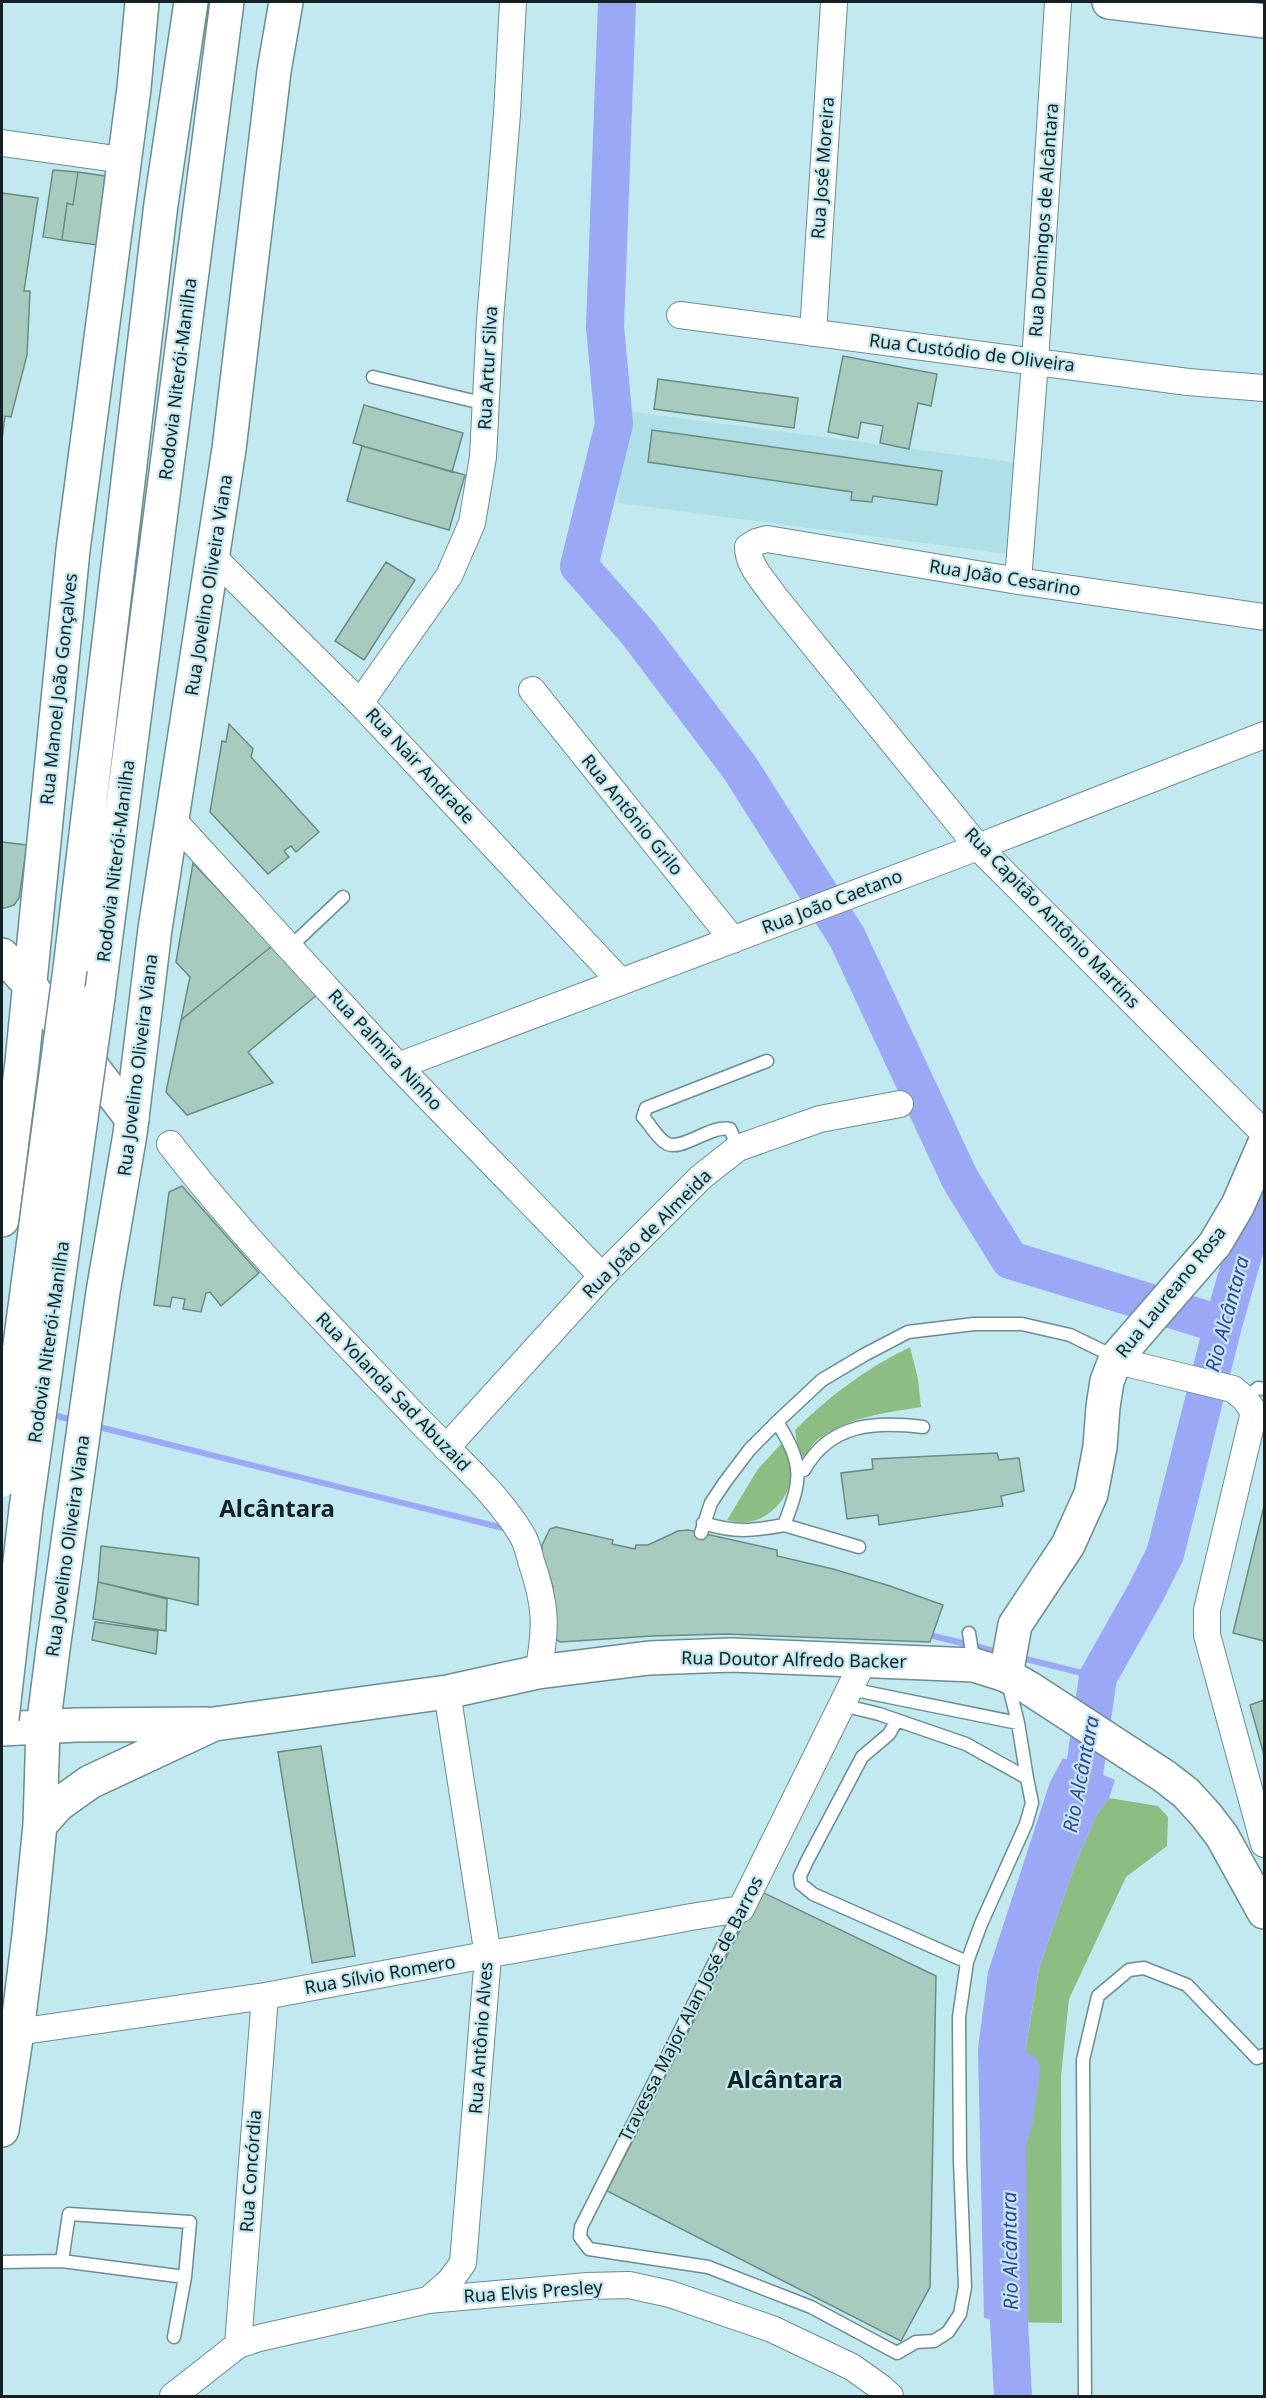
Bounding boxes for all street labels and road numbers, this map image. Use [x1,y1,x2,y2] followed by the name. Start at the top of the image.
[805,96,839,240] street label: Rua José Moreira
[1023,102,1063,338] street label: Rua Domingos de Alcântara
[153,276,201,481] street label: Rodovia Niterói-Manilha
[472,305,502,431] street label: Rua Artur Silva
[868,327,1076,377] street label: Rua Custódio de Oliveira
[179,472,237,697] street label: Rua Jovelino Oliveira Viana
[928,553,1083,601] street label: Rua João Cesarino
[34,572,82,806] street label: Rua Manoel João Gonçalves
[361,702,481,828] street label: Rua Nair Andrade
[577,749,689,880] street label: Rua Antônio Grilo
[91,758,139,963] street label: Rodovia Niterói-Manilha
[960,822,1146,1013] street label: Rua Capitão Antônio Martins
[758,863,905,939] street label: Rua João Caetano
[111,952,163,1177] street label: Rua Jovelino Oliveira Viana
[323,984,448,1115] street label: Rua Palmira Ninho
[576,1163,716,1303] street label: Rua João de Almeida
[1110,1221,1231,1362] street label: Rua Laureano Rosa
[22,1239,74,1444] street label: Rodovia Niterói-Manilha
[311,1306,476,1476] street label: Rua Yolanda Sad Abuzaid
[40,1433,94,1658] street label: Rua Jovelino Oliveira Viana
[681,1645,908,1673] street label: Rua Doutor Alfredo Backer
[613,1872,768,2145] street label: Travessa Major Alan José de Barros
[303,1949,457,1999] street label: Rua Sílvio Romero
[463,1961,497,2115] street label: Rua Antônio Alves
[234,2109,266,2233] street label: Rua Concórdia
[463,2274,604,2308] street label: Rua Elvis Presley

